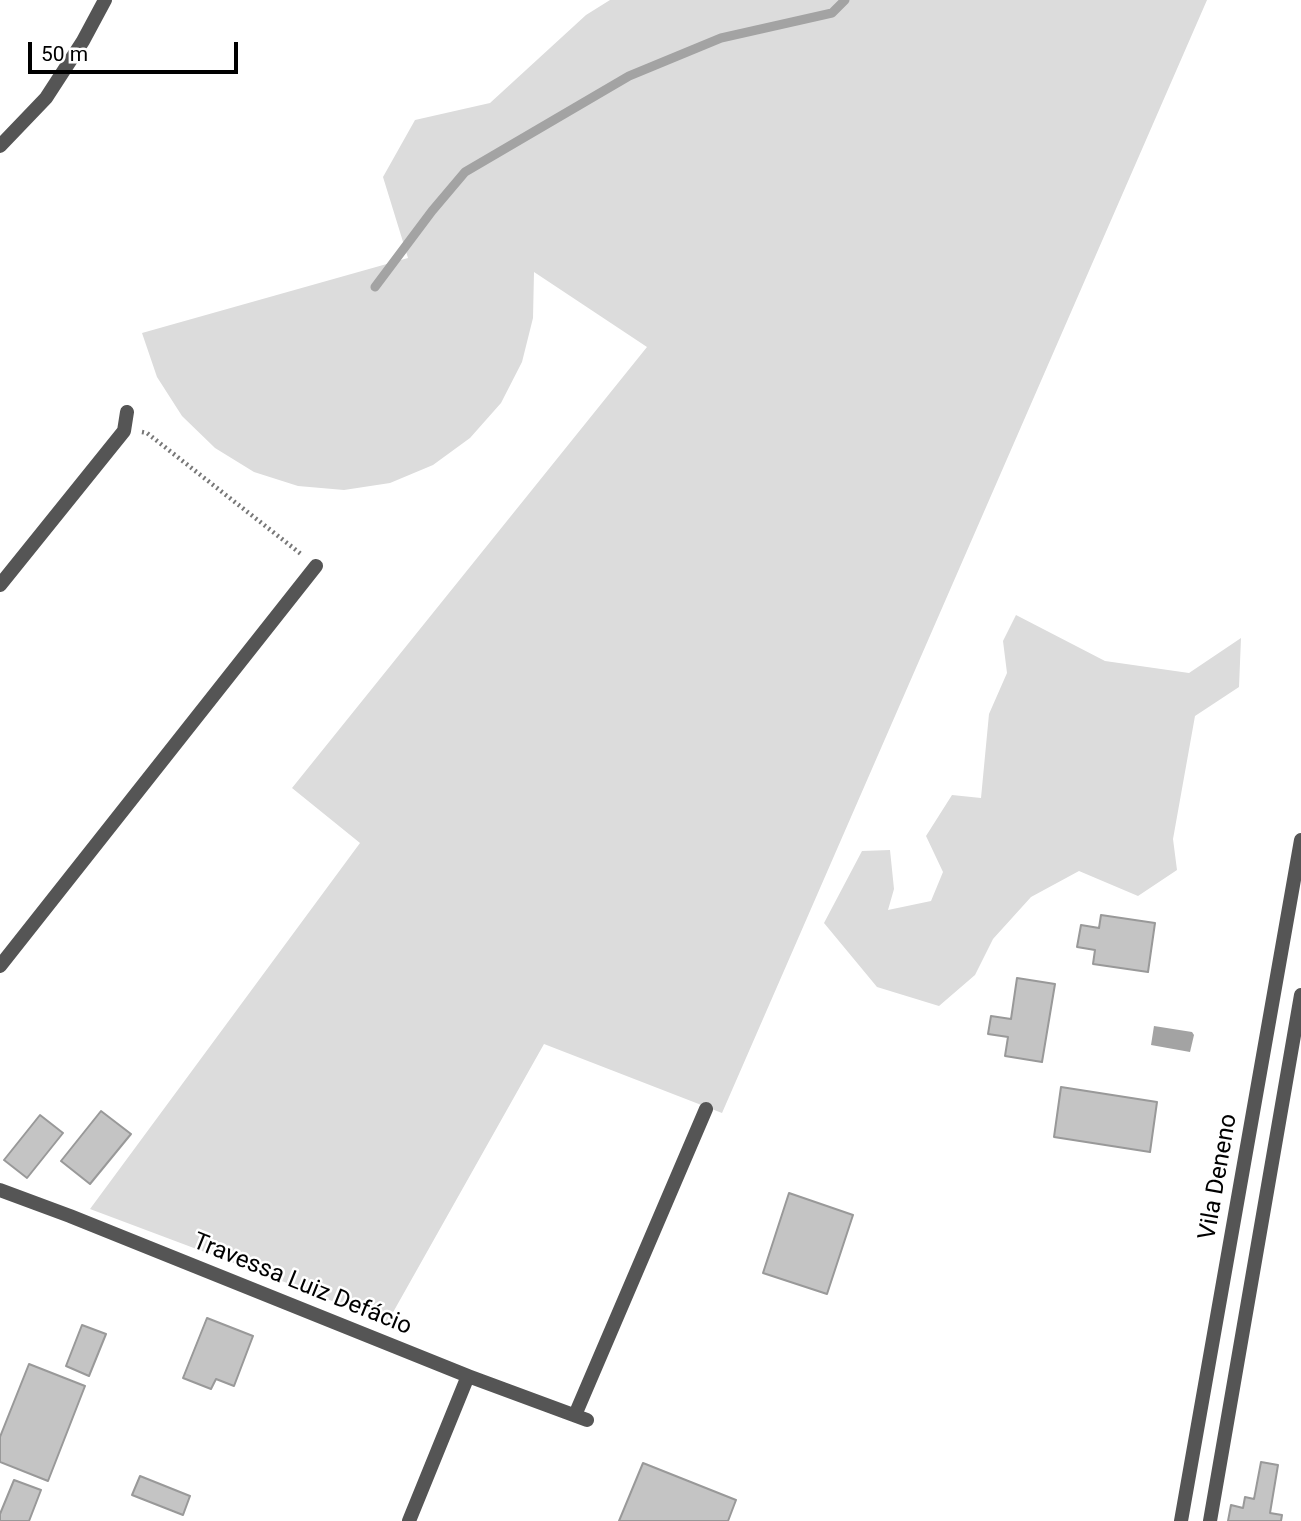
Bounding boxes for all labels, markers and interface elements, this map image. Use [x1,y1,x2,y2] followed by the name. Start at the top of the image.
[32,28,242,72] scale bar
[41,42,88,66] text: 50 m
[1194,1112,1244,1242] street label: Vila Deneno
[188,1228,416,1342] street label: Travessa Luiz Defácio

